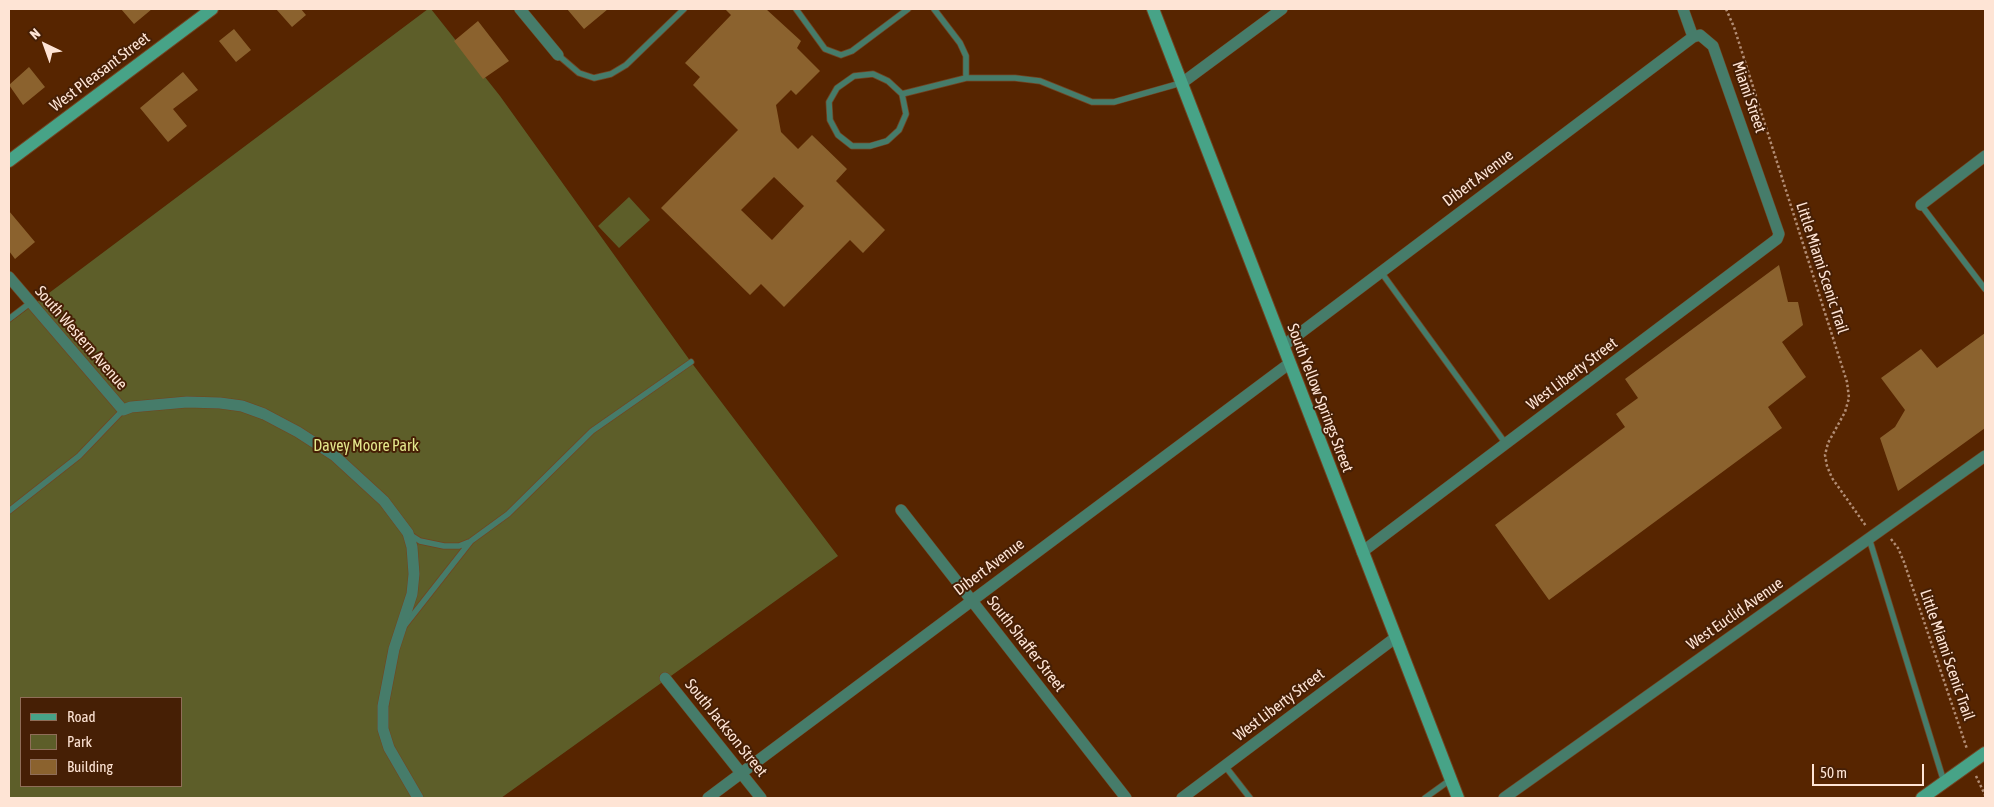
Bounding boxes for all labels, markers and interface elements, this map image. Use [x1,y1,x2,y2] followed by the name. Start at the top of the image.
[20,20,70,70] north arrow
[27,25,43,43] text: N
[46,28,154,116] street label: West Pleasant Street
[1728,59,1770,135] street label: Miami Street
[1439,145,1517,211] street label: Dibert Avenue
[1792,200,1852,336] street label: Little Miami Scenic Trail
[31,282,131,394] street label: South Western Avenue
[1283,321,1357,475] street label: South Yellow Springs Street
[1523,334,1621,414] street label: West Liberty Street
[313,436,419,456] park label: Davey Moore Park
[950,534,1028,600] street label: Dibert Avenue
[1683,574,1787,654] street label: West Euclid Avenue
[1916,587,1978,723] street label: Little Miami Scenic Trail
[983,592,1069,696] street label: South Shaffer Street
[1230,665,1328,745] street label: West Liberty Street
[681,675,771,781] street label: South Jackson Street
[20,697,182,787] legend
[67,708,96,725] text: Road
[67,733,92,750] text: Park
[1814,754,1926,786] scale bar
[67,758,113,775] text: Building
[1820,764,1847,781] text: 50 m

